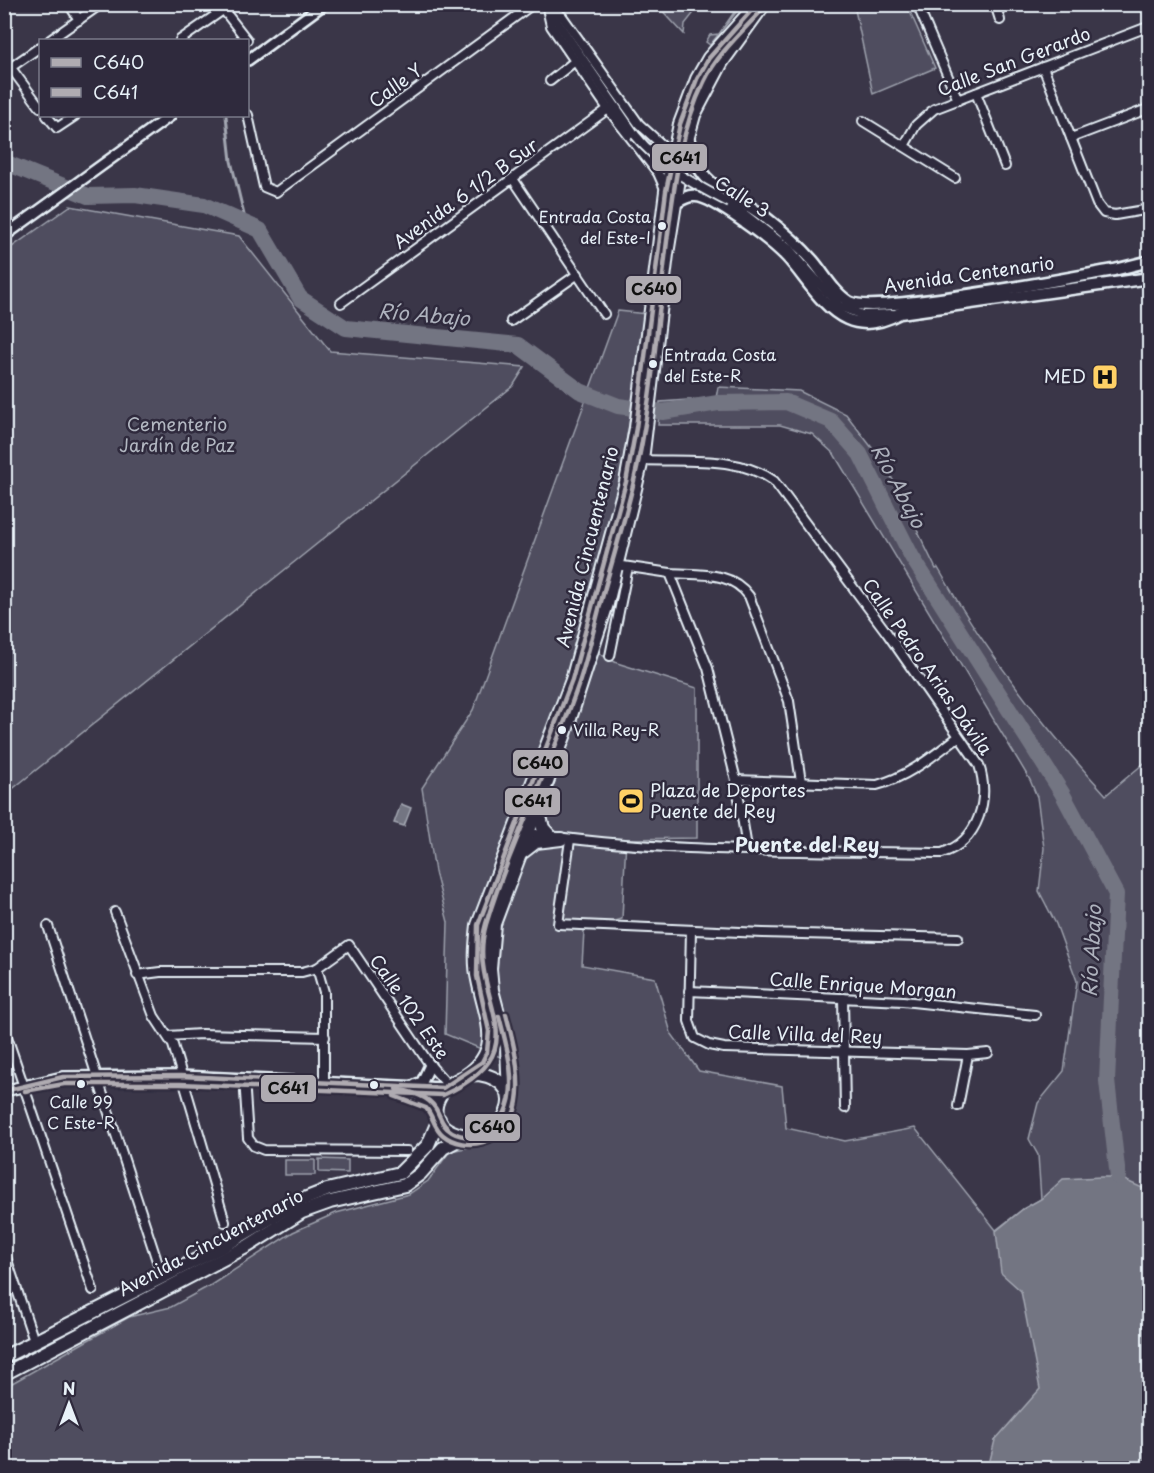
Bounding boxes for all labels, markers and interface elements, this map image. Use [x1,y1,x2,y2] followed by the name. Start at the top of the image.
[933,19,1094,102] street label: Calle San Gerardo
[39,39,249,117] legend
[93,48,144,75] text: C640
[363,56,428,114] street label: Calle Y
[93,78,138,105] text: C641
[387,131,543,255] street label: Avenida 6 1/2 B Sur
[651,143,708,172] line badge: C641
[659,145,701,169] text: C641
[710,168,776,223] street label: Calle 3
[539,204,651,249] place label: Entrada Costa del Este-I
[656,220,668,232] marker: Entrada Costa del Este-I
[882,248,1056,299] street label: Avenida Centenario
[625,275,682,304] line badge: C640
[631,276,677,300] text: C640
[377,295,472,333] water label: Río Abajo
[664,342,776,387] place label: Entrada Costa del Este-R
[647,358,659,370] marker: Entrada Costa del Este-R
[1044,362,1086,389] place label: MED
[1090,362,1120,392] hospital icon: MED
[119,410,235,458] park label: Cementerio Jardín de Paz
[864,438,934,534] water label: Río Abajo
[548,443,625,650] street label: Avenida Cincuentenario
[857,572,1000,761] street label: Calle Pedro Arias Dávila
[573,717,659,741] place label: Villa Rey-R
[556,724,568,736] marker: Villa Rey-R
[512,749,569,777] line badge: C640
[517,750,563,774] text: C640
[650,776,805,824] place label: Plaza de Deportes Puente del Rey
[616,786,646,816] sports icon: Plaza de Deportes Puente del Rey
[504,787,561,816] line badge: C641
[511,788,553,812] text: C641
[735,829,879,859] district label: Puente del Rey
[1074,903,1108,998] water label: Río Abajo
[364,948,457,1064] street label: Calle 102 Este
[769,964,958,1005] street label: Calle Enrique Morgan
[727,1017,883,1050] street label: Calle Villa del Rey
[260,1074,317,1103] line badge: C641
[267,1075,309,1099] text: C641
[75,1078,87,1090] marker: Calle 99 C Este-R
[368,1079,380,1091] unlabelled marker
[47,1089,115,1134] place label: Calle 99 C Este-R
[464,1113,521,1142] line badge: C640
[469,1114,515,1138] text: C640
[113,1181,308,1302] street label: Avenida Cincuentenario
[39,1374,99,1434] north arrow
[63,1376,75,1400] text: N

